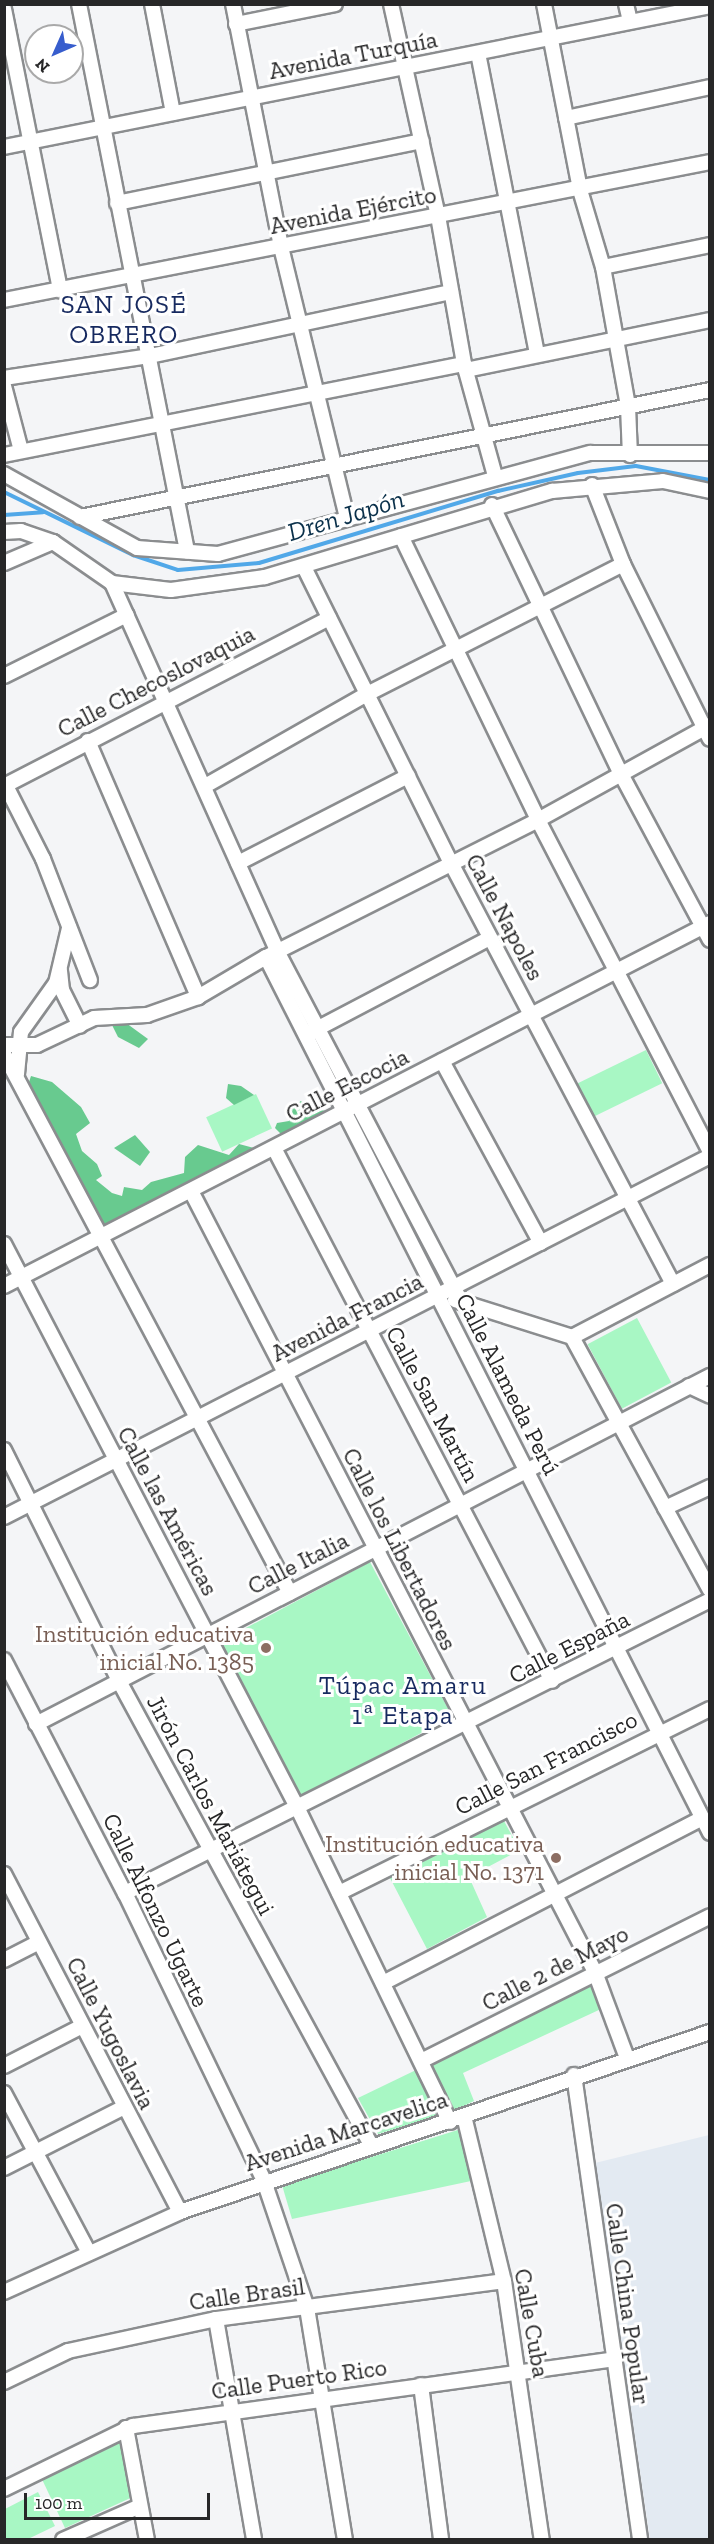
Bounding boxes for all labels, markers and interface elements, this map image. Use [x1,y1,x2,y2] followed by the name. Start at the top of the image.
[24,24,84,84] north arrow
[266,25,440,85] street label: Avenida Turquía
[31,55,53,77] text: N
[267,180,439,240] street label: Avenida Ejército
[61,289,187,350] district label: SAN JOSÉ OBRERO
[284,483,408,549] water label: Dren Japón
[53,619,259,743] street label: Calle Checoslovaquia
[460,849,550,985] street label: Calle Napoles
[281,1042,413,1128] street label: Calle Escocia
[266,1266,428,1368] street label: Avenida Francia
[450,1288,566,1480] street label: Calle Alameda Perú
[380,1321,486,1487] street label: Calle San Martín
[111,1421,225,1601] street label: Calle las Américas
[337,1443,463,1655] street label: Calle los Libertadores
[243,1525,353,1601] street label: Calle Italia
[504,1604,634,1690] street label: Calle España
[35,1620,254,1676] place label: Institución educativa inicial No. 1385
[259,1641,273,1655] marker: Institución educativa inicial No. 1385
[318,1670,488,1732] district label: Túpac Amaru 1ª Etapa
[141,1690,281,1920] street label: Jirón Carlos Mariátegui
[450,1705,642,1821] street label: Calle San Francisco
[96,1808,216,2012] street label: Calle Alfonzo Ugarte
[325,1830,544,1886] place label: Institución educativa inicial No. 1371
[549,1851,563,1865] marker: Institución educativa inicial No. 1371
[477,1919,633,2017] street label: Calle 2 de Mayo
[60,1952,162,2114] street label: Calle Yugoslavia
[241,2085,451,2177] street label: Avenida Marcavelica
[600,2201,656,2407] street label: Calle China Popular
[508,2266,556,2380] street label: Calle Cuba
[187,2272,307,2316] street label: Calle Brasil
[209,2352,389,2406] street label: Calle Puerto Rico
[27,2481,213,2519] scale bar
[35,2492,82,2514] text: 100 m

